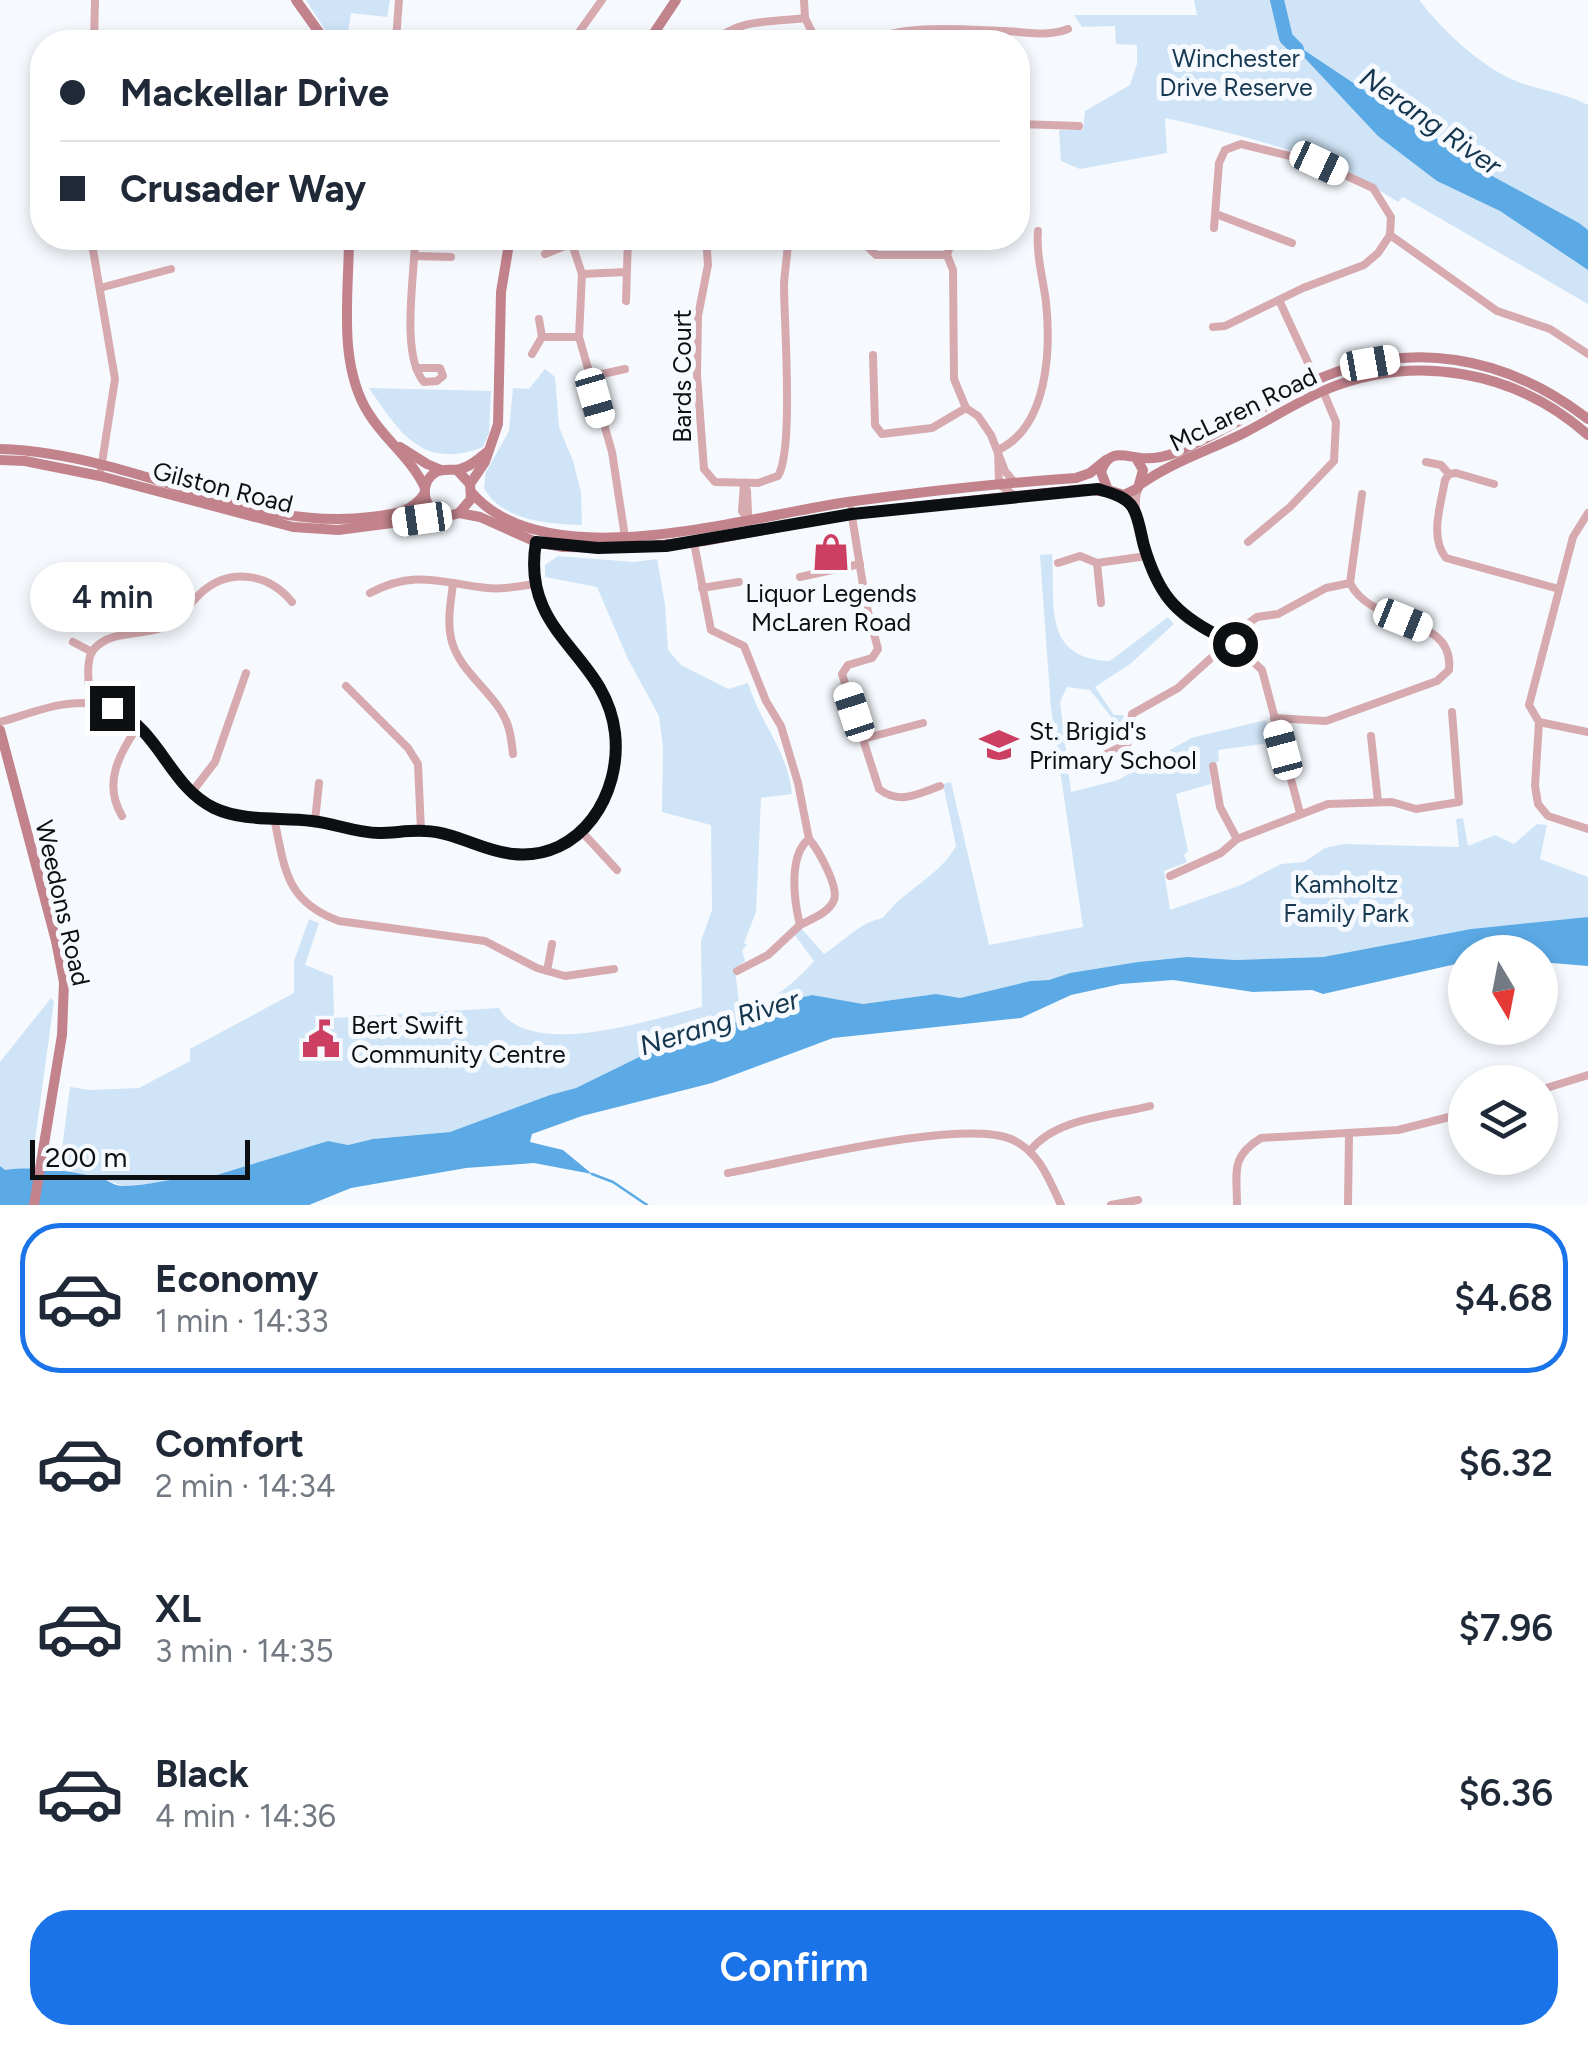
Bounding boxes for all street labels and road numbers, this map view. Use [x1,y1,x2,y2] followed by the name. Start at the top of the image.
[667,309,697,443] street label: Bards Court
[1164,360,1322,458] street label: McLaren Road
[150,455,296,519] street label: Gilston Road
[29,817,97,989] street label: Weedons Road

